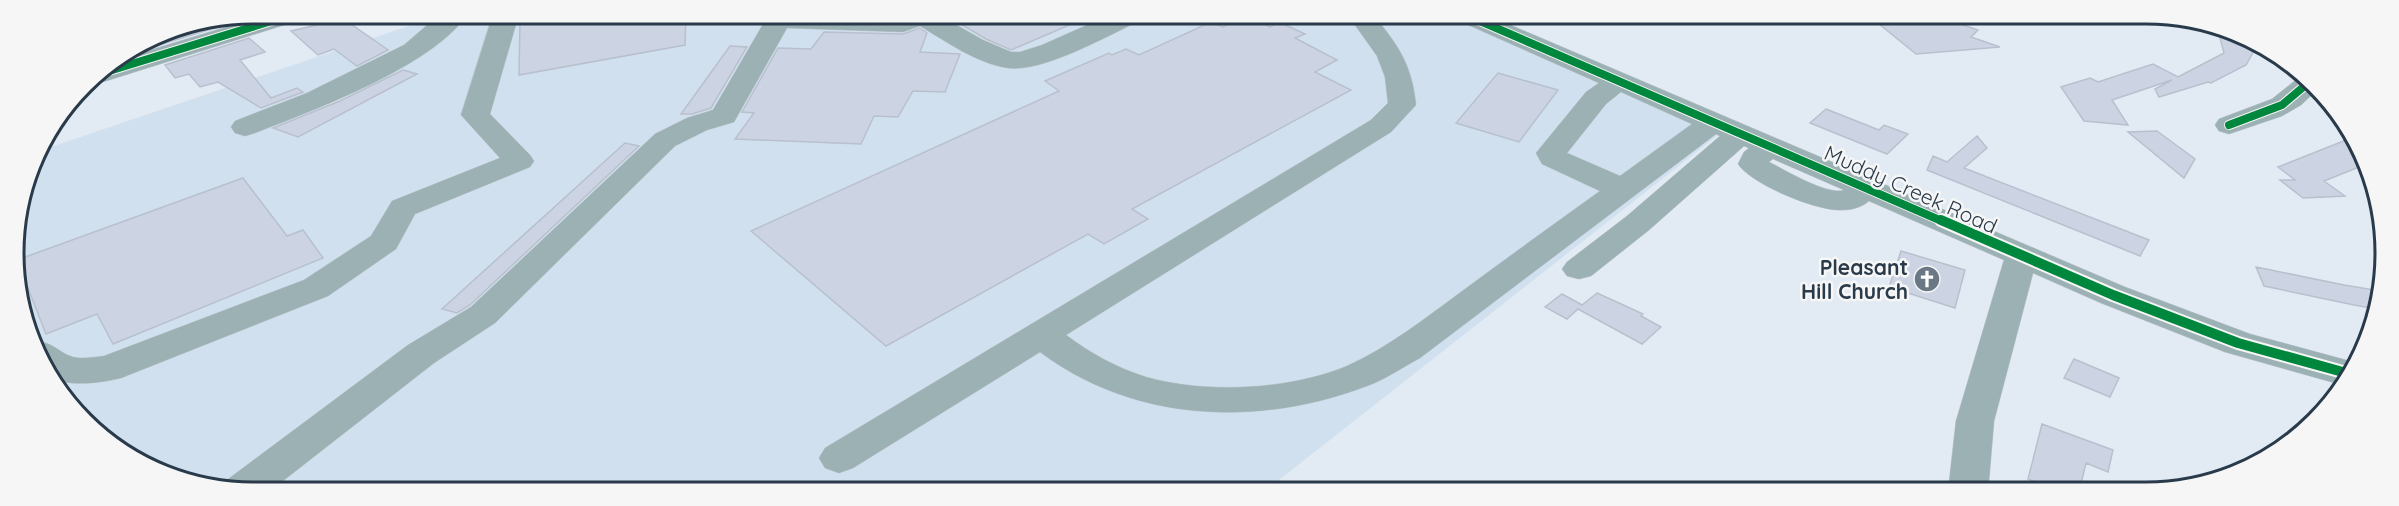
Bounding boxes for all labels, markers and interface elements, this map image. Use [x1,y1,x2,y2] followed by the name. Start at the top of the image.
[1820,139,2002,239] street label: Muddy Creek Road
[1801,254,1908,304] place label: Pleasant Hill Church
[1912,264,1942,294] church icon: Pleasant Hill Church

